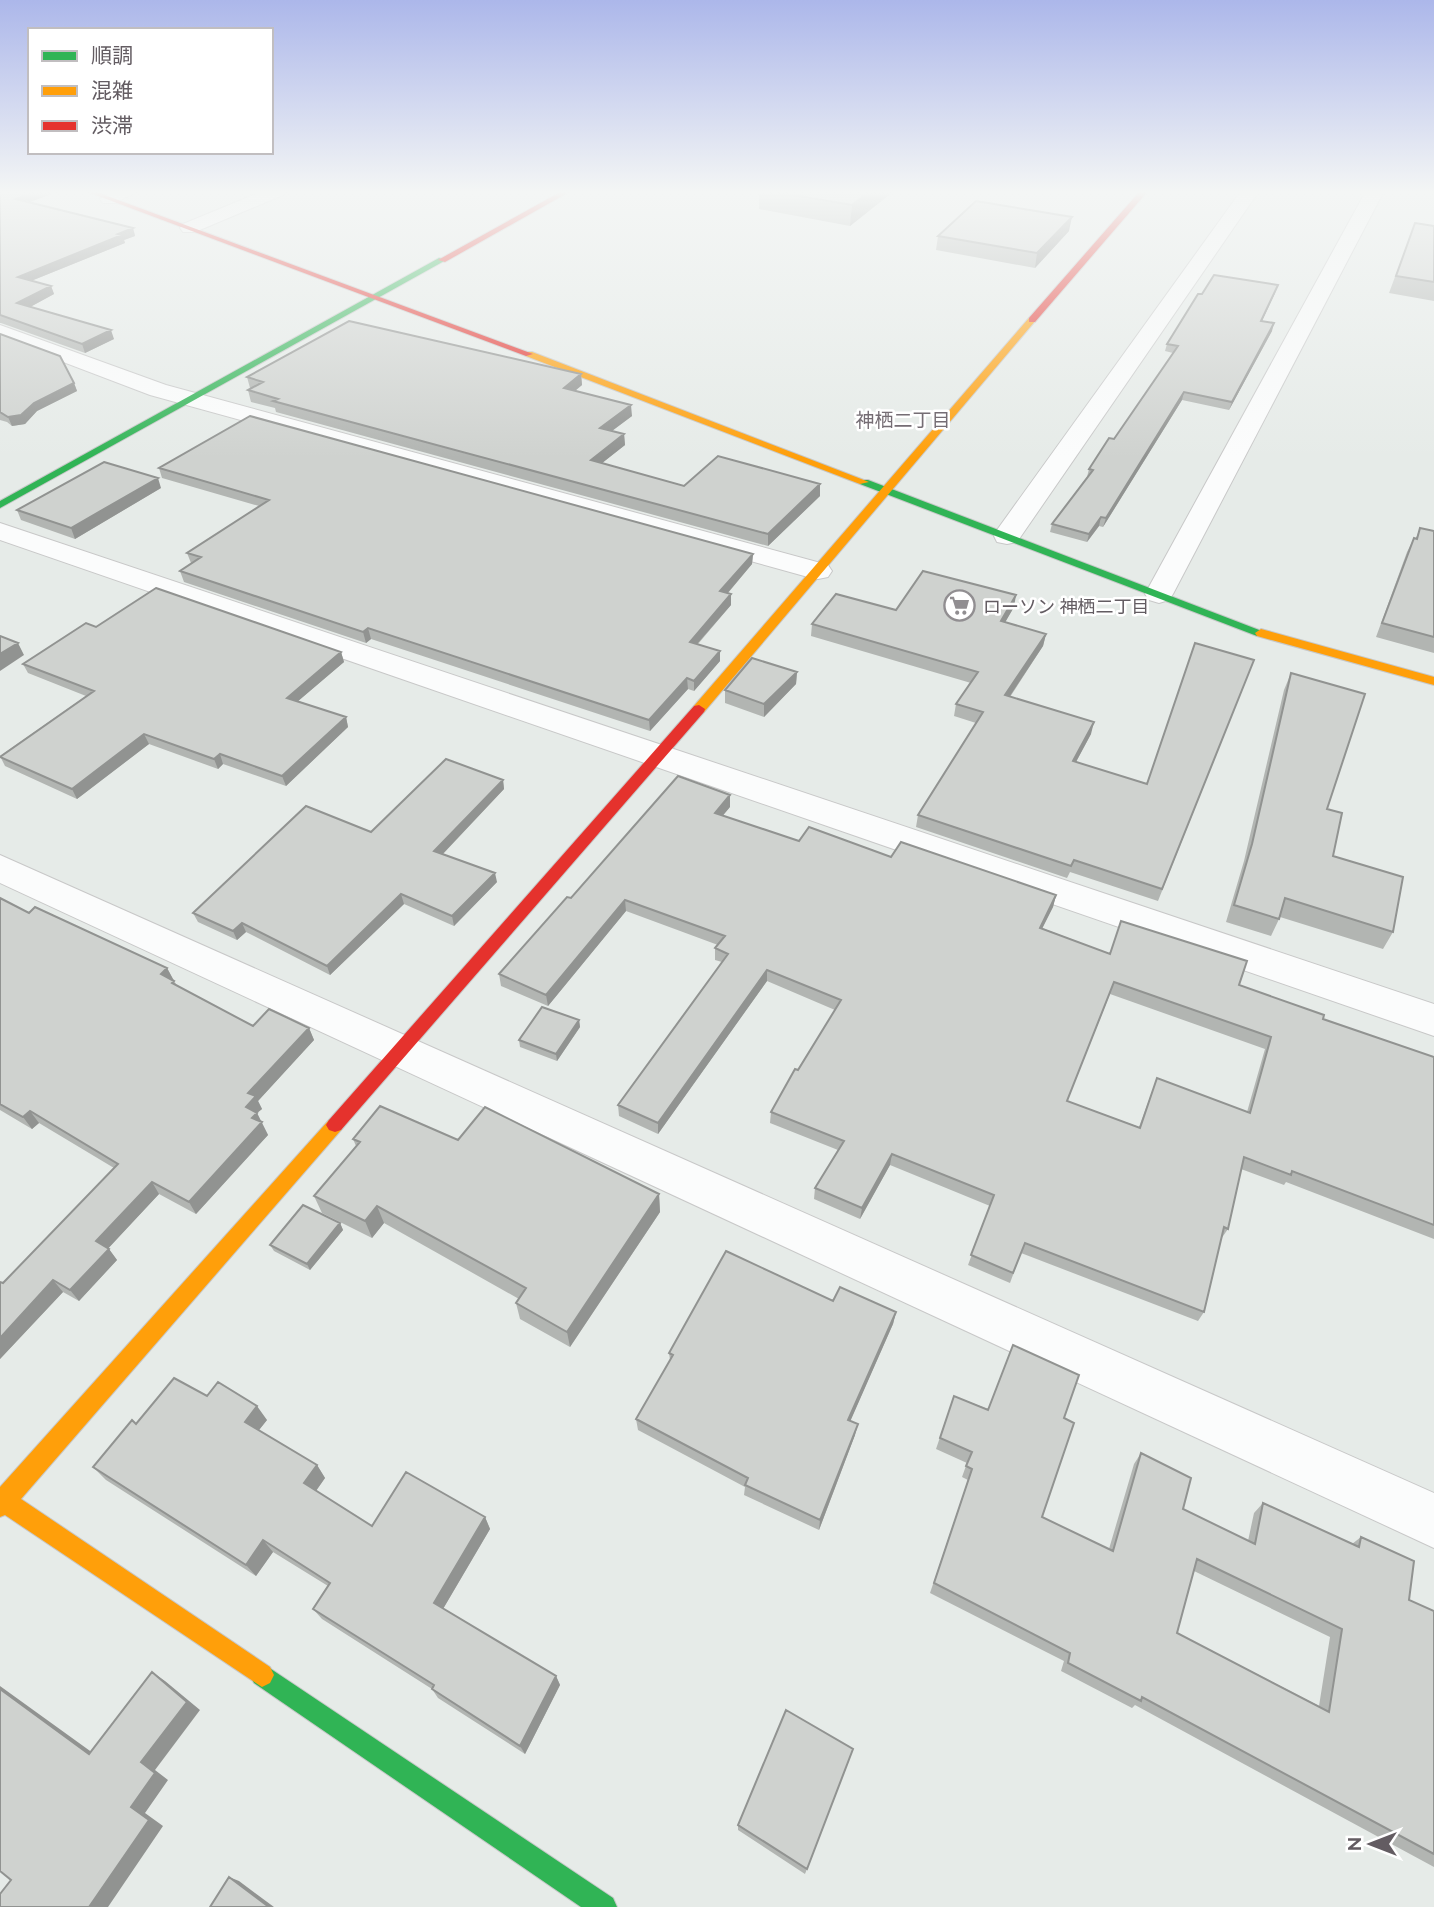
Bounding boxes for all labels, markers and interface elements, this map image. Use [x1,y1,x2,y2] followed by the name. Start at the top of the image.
[28,28,273,154] legend
[91,43,133,68] text: 順調
[91,78,133,103] text: 混雑
[91,113,133,138] text: 渋滞
[855,409,951,431] district label: 神栖二丁目
[943,589,977,623] supermarket icon: ローソン 神栖二丁目
[983,596,1150,617] place label: ローソン 神栖二丁目
[1336,1809,1406,1879] north arrow
[1343,1837,1365,1851] text: N

